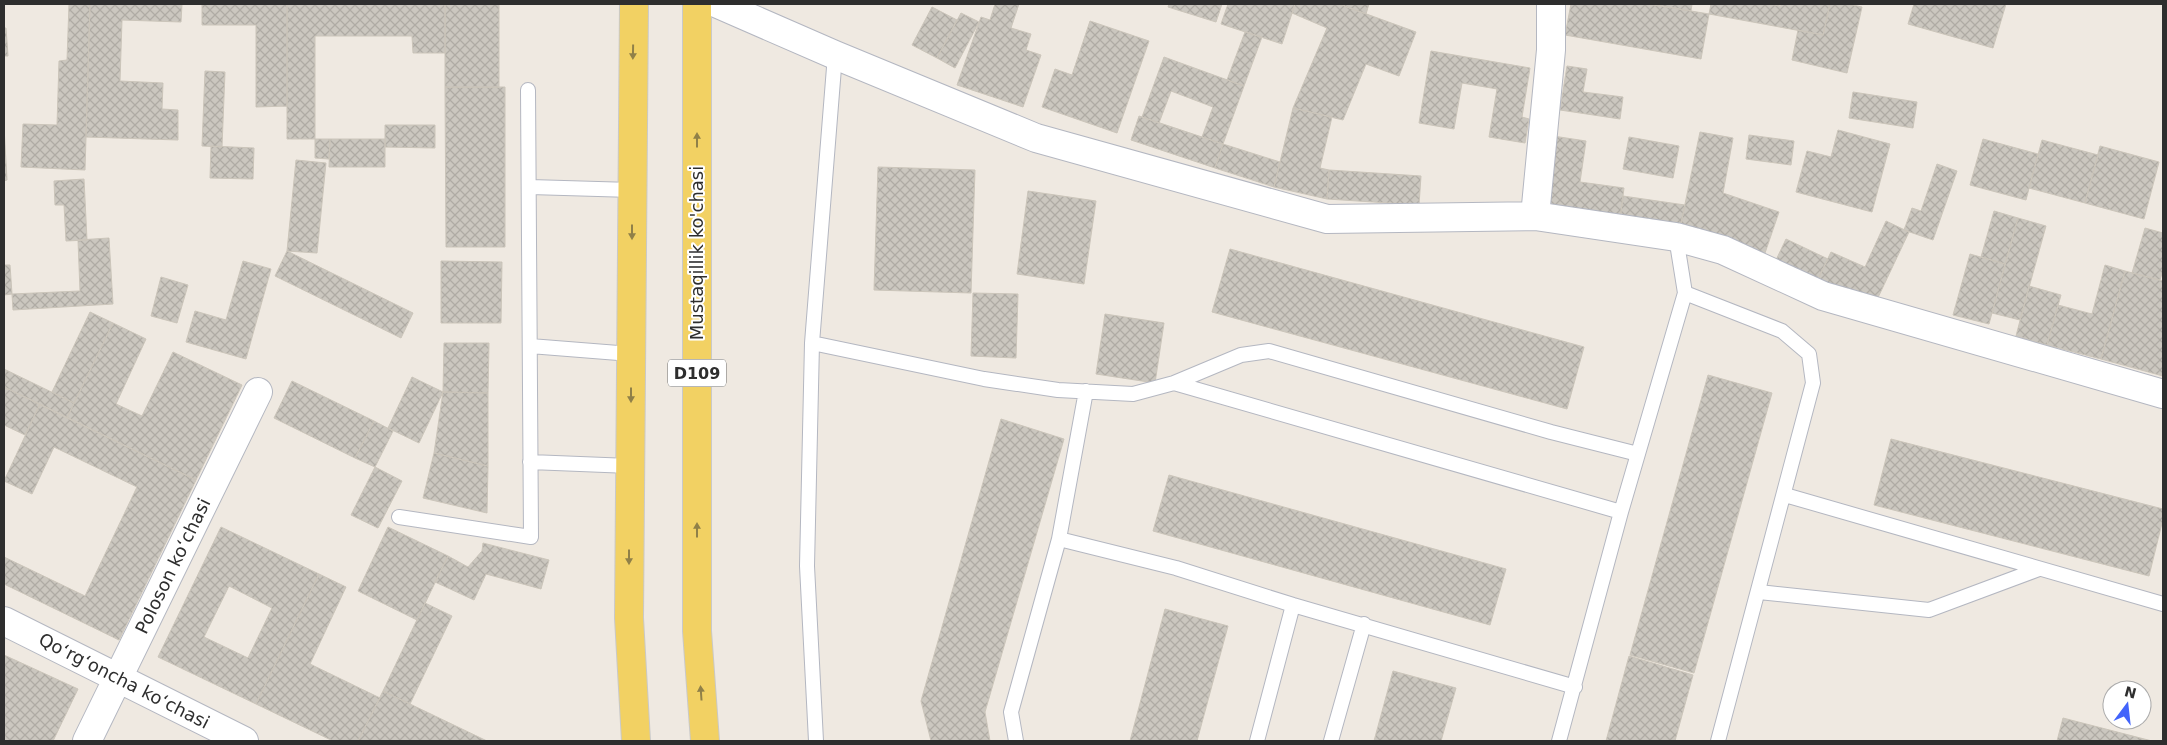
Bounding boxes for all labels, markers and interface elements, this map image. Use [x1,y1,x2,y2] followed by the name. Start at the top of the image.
[629,45,637,61] one-way arrow
[693,132,701,148] one-way arrow
[686,166,707,340] street label: Mustaqillik ko'chasi
[628,225,636,241] one-way arrow
[668,359,726,386] road number: D109
[627,387,635,403] one-way arrow
[131,495,214,637] street label: Poloson koʻchasi
[693,522,701,538] one-way arrow
[625,550,633,566] one-way arrow
[35,628,213,733] street label: Qoʻrgʻoncha koʻchasi
[2102,680,2152,730] north arrow
[2123,683,2138,702] text: N
[697,684,705,700] one-way arrow

